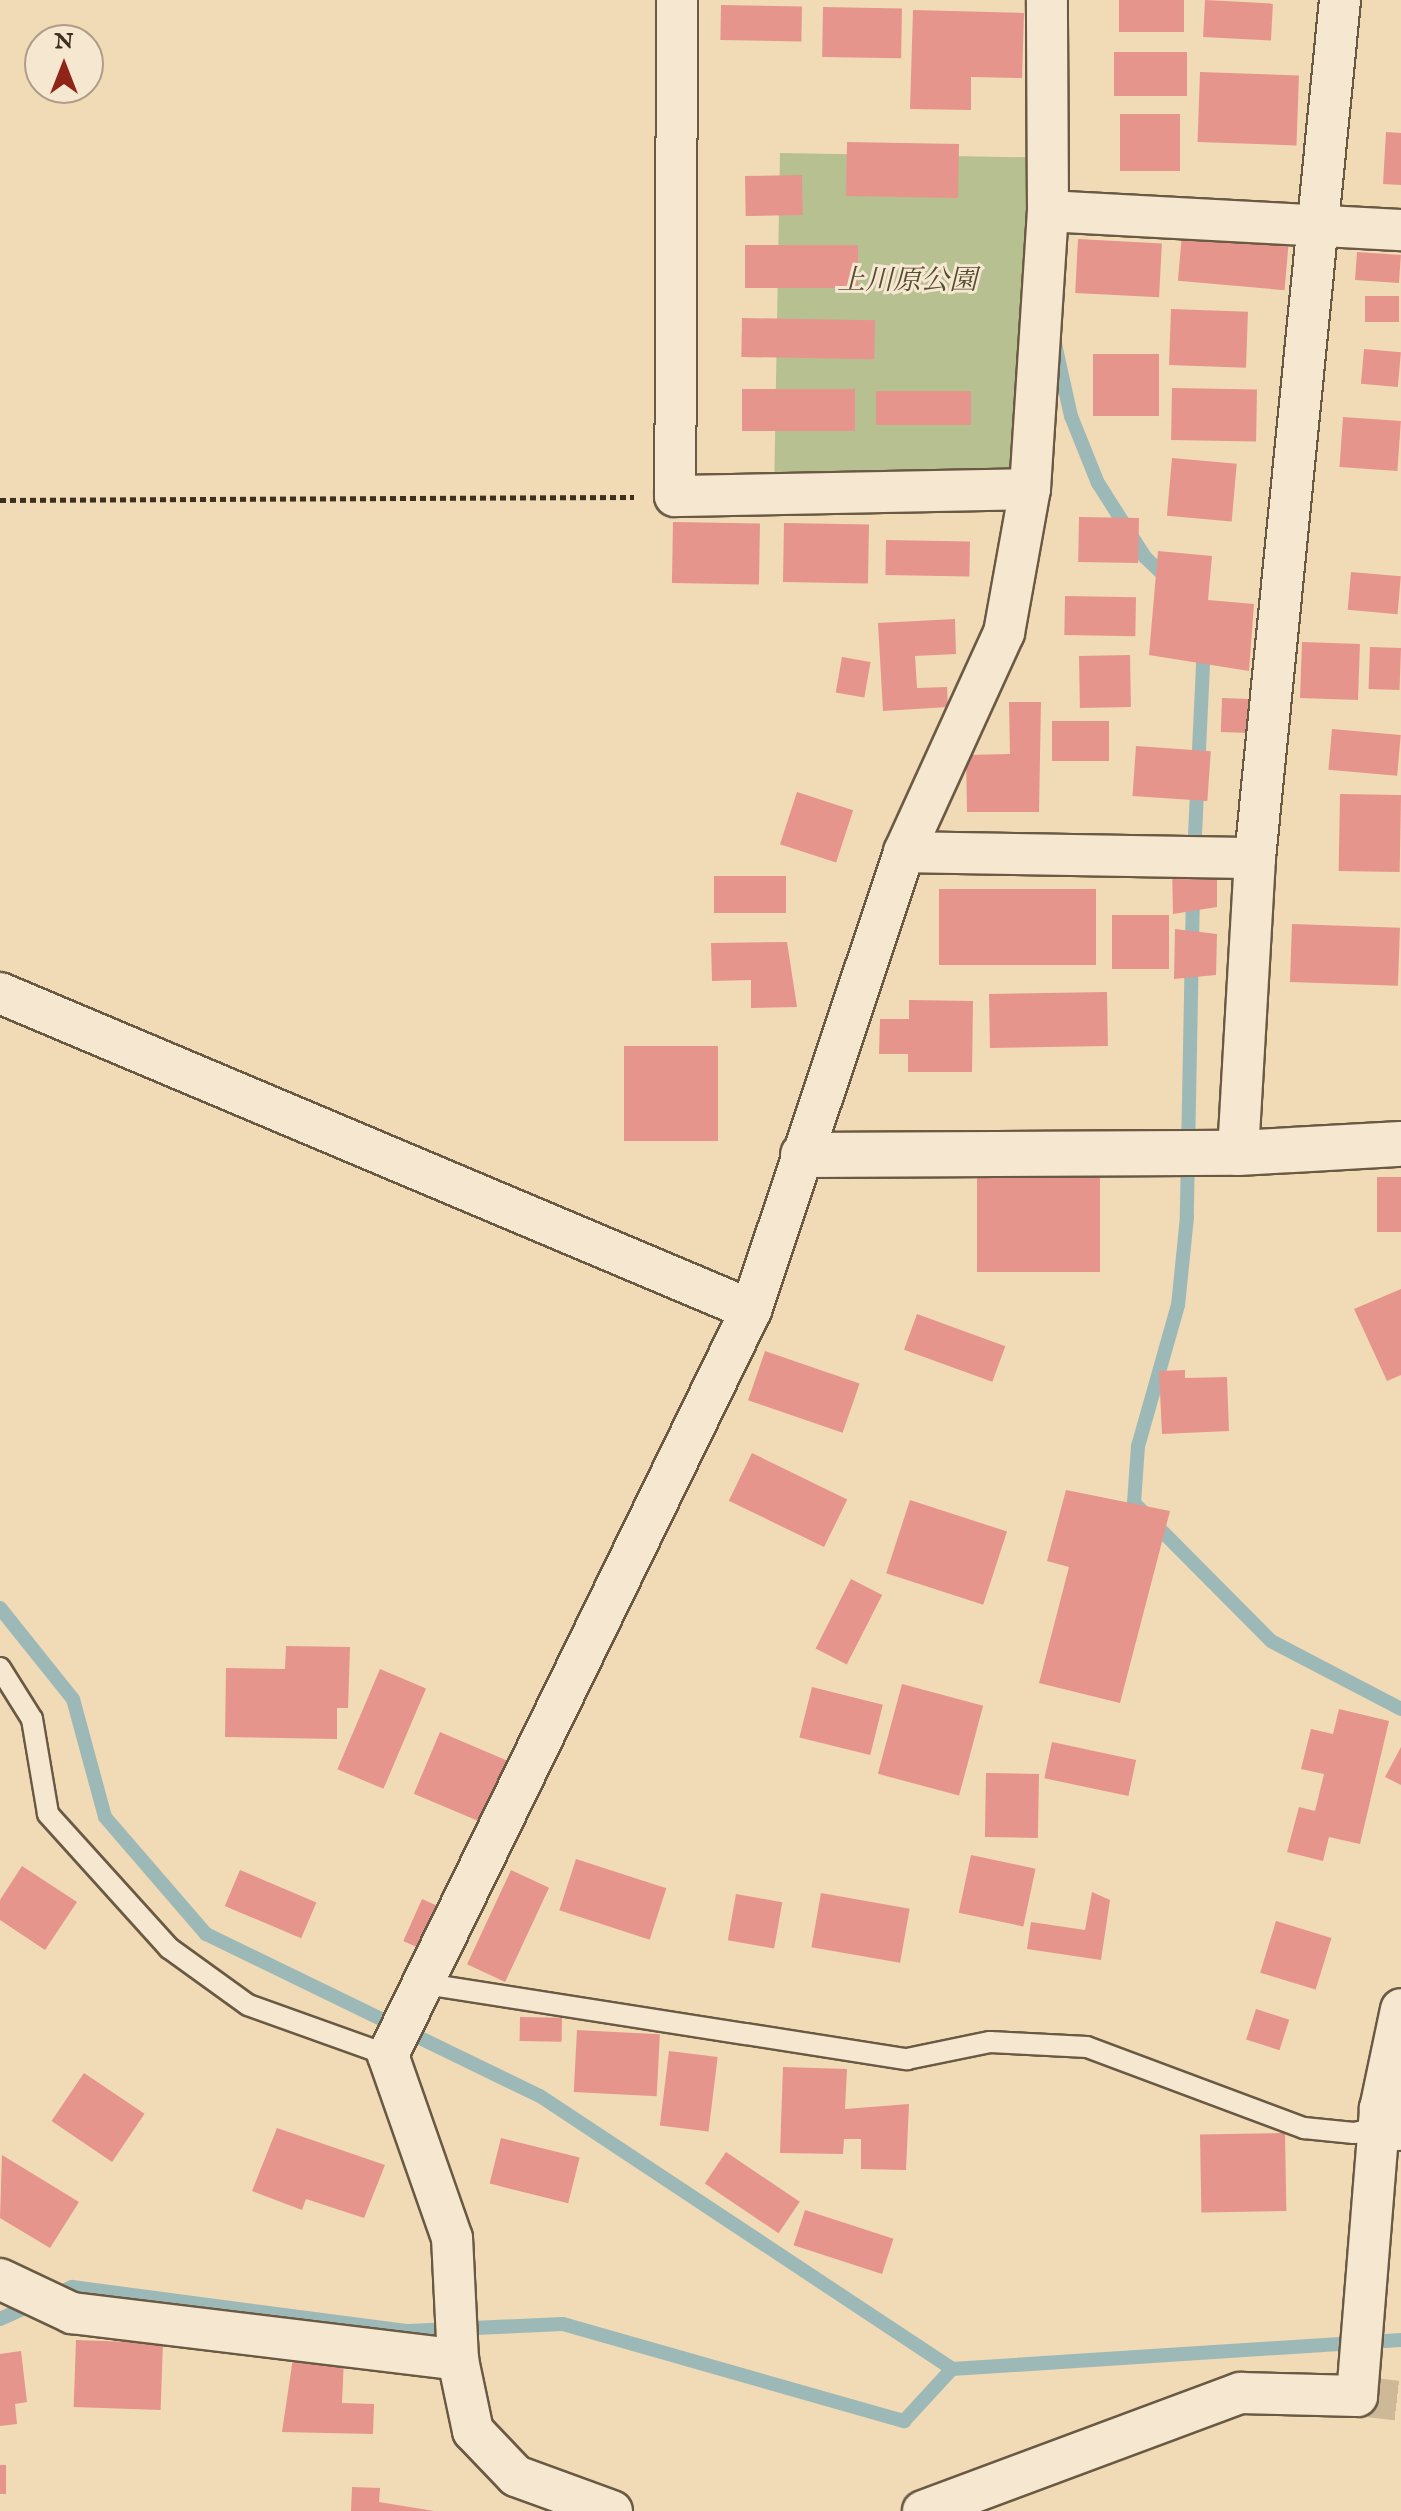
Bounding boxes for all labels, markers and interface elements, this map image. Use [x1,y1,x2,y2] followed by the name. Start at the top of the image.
[24,24,104,104] north arrow
[54,28,74,56] text: N
[837,265,977,299] park label: 上川原公園

